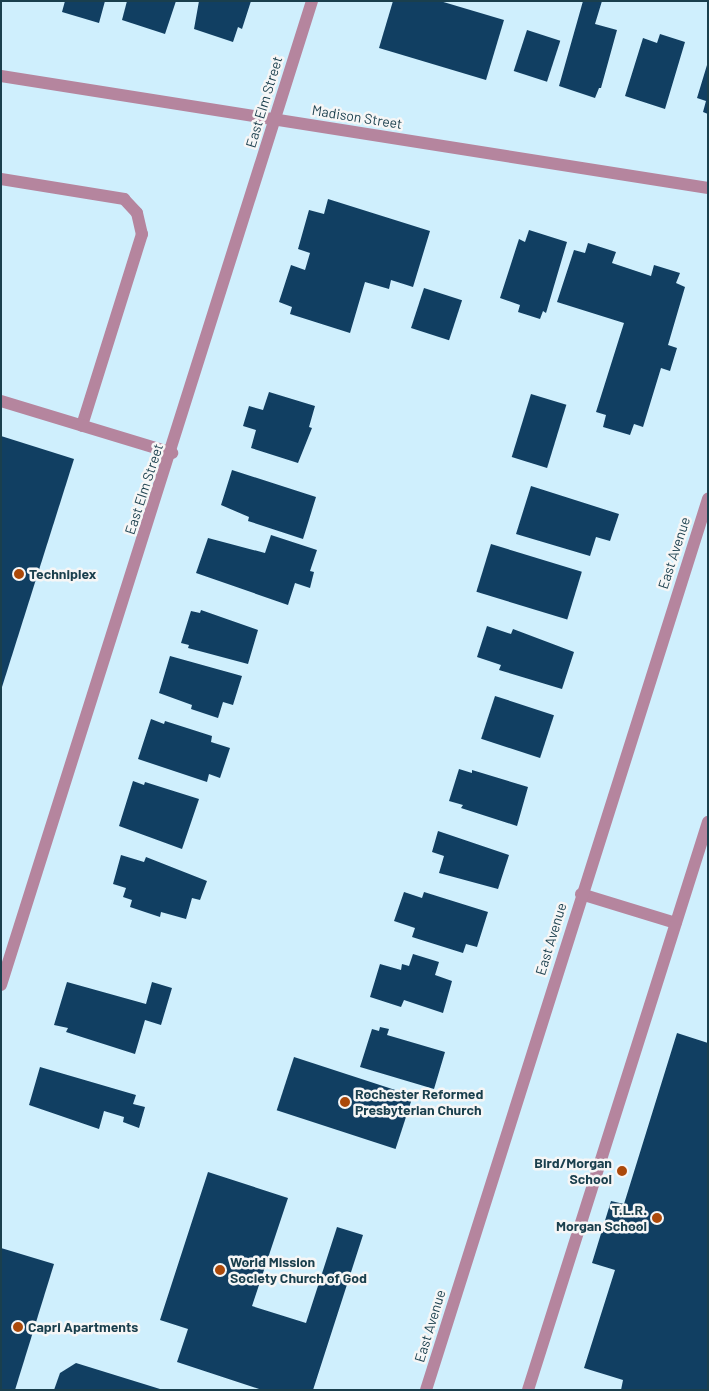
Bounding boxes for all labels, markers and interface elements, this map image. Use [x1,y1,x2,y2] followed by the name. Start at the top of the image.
[242,54,286,150] street label: East Elm Street
[311,102,403,132] street label: Madison Street
[121,441,167,537] street label: East Elm Street
[654,515,694,591] street label: East Avenue
[29,566,96,582] place label: Techniplex
[13,568,25,580] marker: Techniplex
[532,901,570,977] street label: East Avenue
[355,1086,483,1118] place label: Rochester Reformed Presbyterian Church
[339,1096,351,1108] marker: Rochester Reformed Presbyterian Church
[534,1155,612,1188] place label: Bird/Morgan School
[616,1165,628,1177] marker: Bird/Morgan School
[556,1202,647,1234] place label: T.L.R. Morgan School
[651,1212,663,1224] marker: T.L.R. Morgan School
[230,1254,367,1286] place label: World Mission Society Church of God
[214,1264,226,1276] marker: World Mission Society Church of God
[411,1288,449,1364] street label: East Avenue
[28,1319,138,1335] place label: Capri Apartments
[12,1321,24,1333] marker: Capri Apartments

